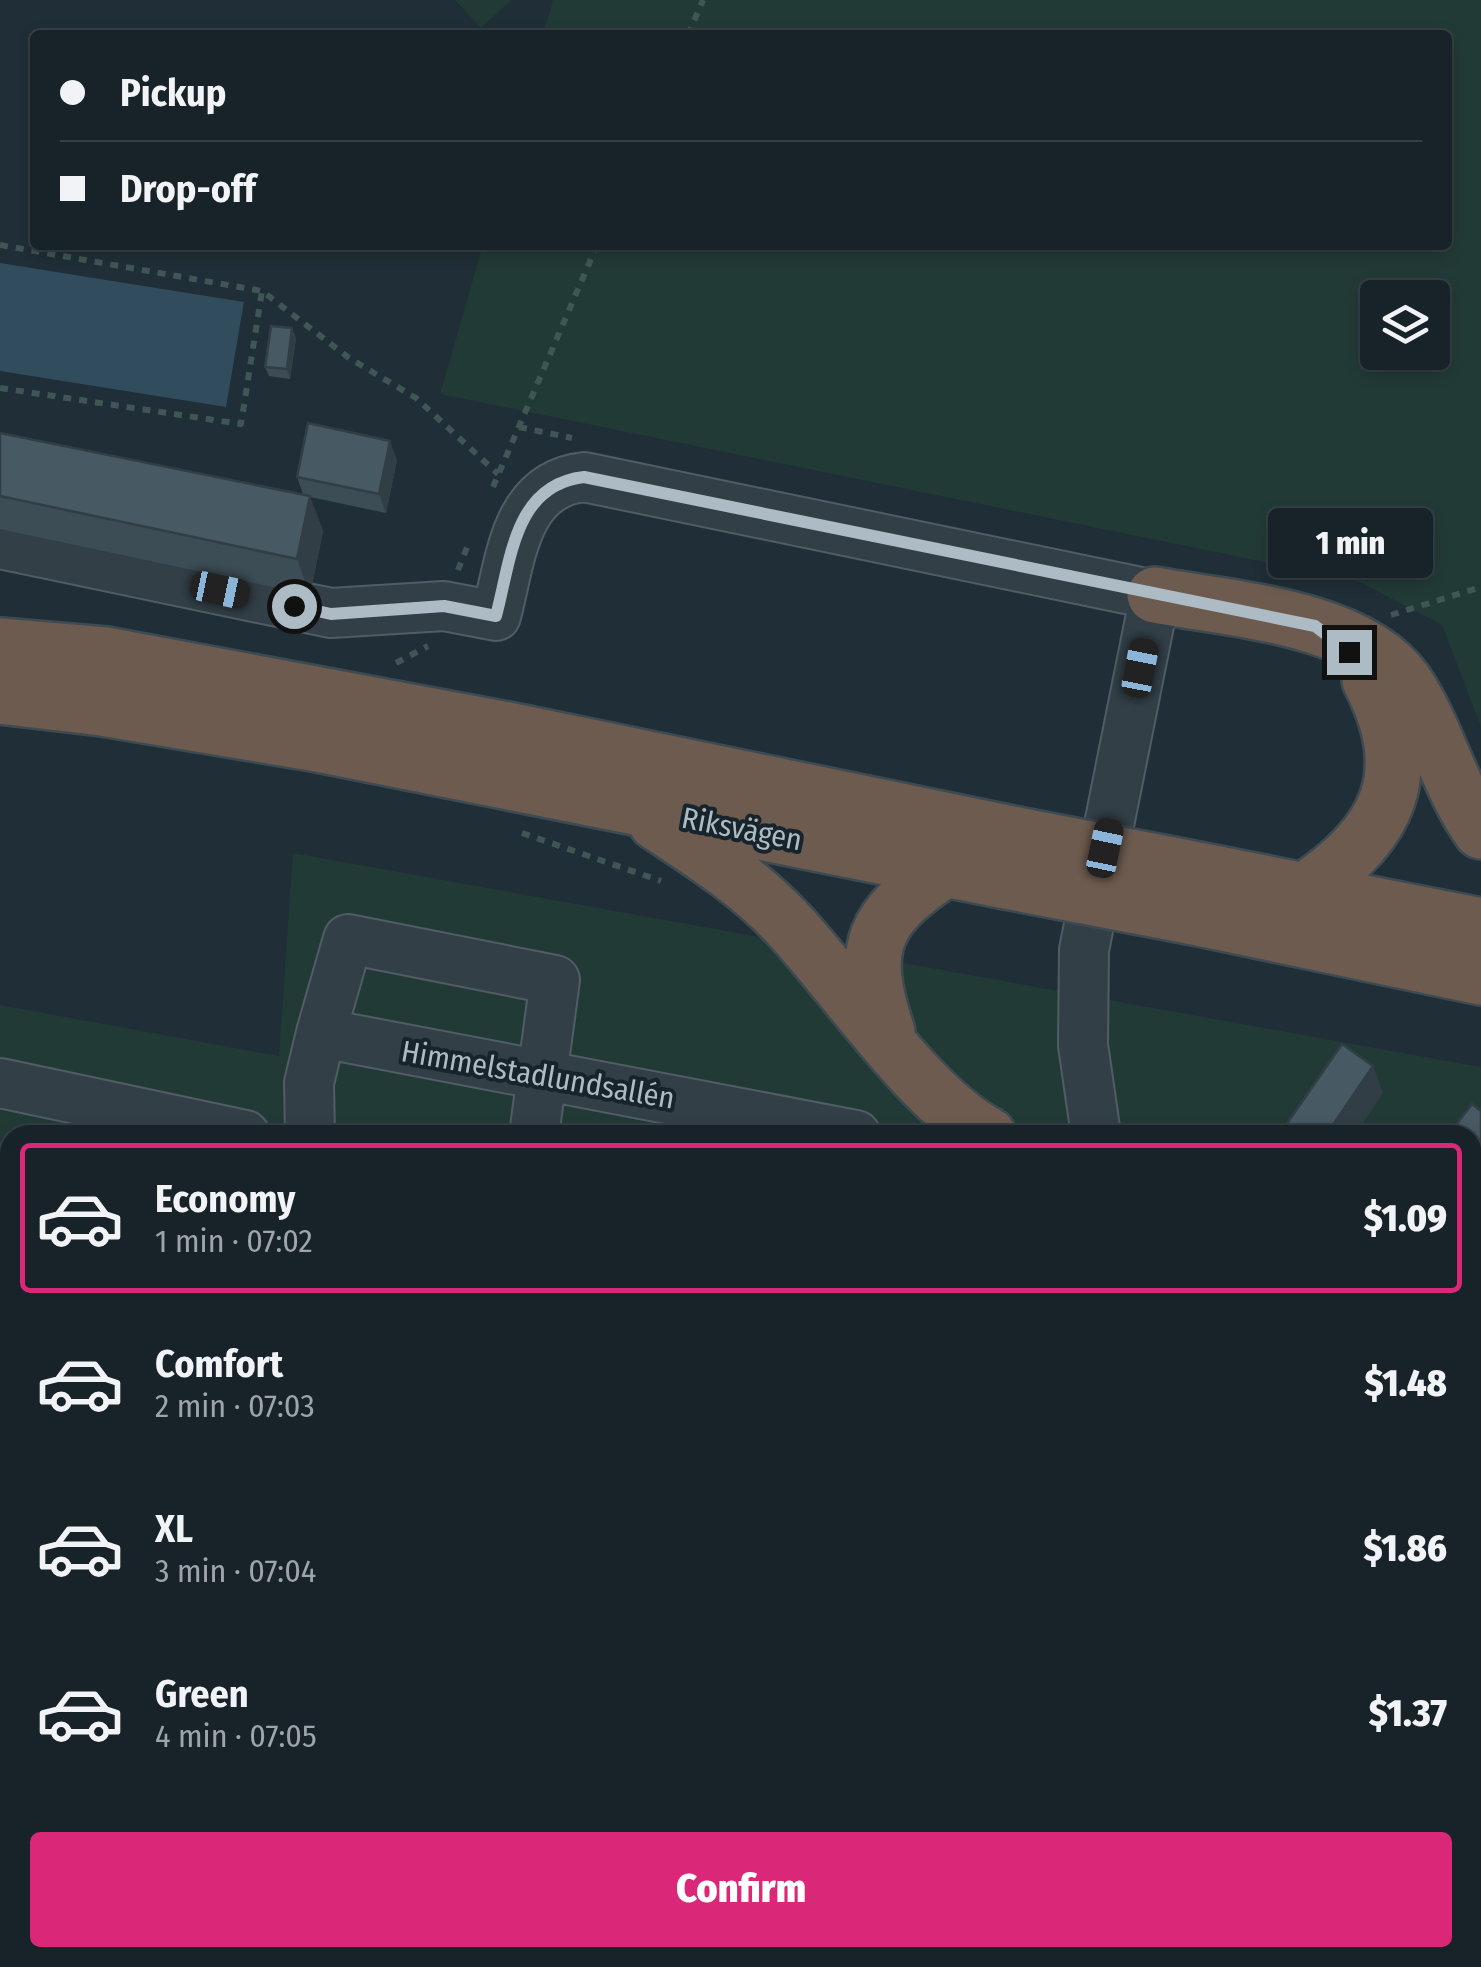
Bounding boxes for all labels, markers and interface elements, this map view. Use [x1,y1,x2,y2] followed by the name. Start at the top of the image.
[120,70,226,116] text: Pickup
[120,166,256,212] text: Drop-off
[1360,280,1450,370] map controls
[1360,280,1450,370] button: layers
[1266,507,1432,577] callout: 1 min
[1316,524,1385,562] text: 1 min
[188,569,252,611] car
[272,584,317,629] route start
[1327,630,1372,675] route end
[1120,636,1160,700] car
[679,800,805,858] street label: Riksvägen
[1084,816,1126,880] car
[399,1033,677,1117] street label: Himmelstadlundsallén
[35,1173,125,1263] icon: car
[155,1176,295,1222] text: Economy
[1364,1195,1447,1241] text: $1.09
[155,1222,313,1260] text: 1 min · 07:02
[35,1338,125,1428] icon: car
[155,1341,283,1387] text: Comfort
[1364,1360,1447,1406] text: $1.48
[155,1387,315,1425] text: 2 min · 07:03
[35,1503,125,1593] icon: car
[155,1506,193,1552] text: XL
[1363,1525,1447,1571] text: $1.86
[155,1552,316,1590] text: 3 min · 07:04
[35,1668,125,1758] icon: car
[155,1671,249,1717] text: Green
[1369,1690,1447,1736] text: $1.37
[155,1717,317,1755] text: 4 min · 07:05
[30,1832,1452,1947] button: Confirm

